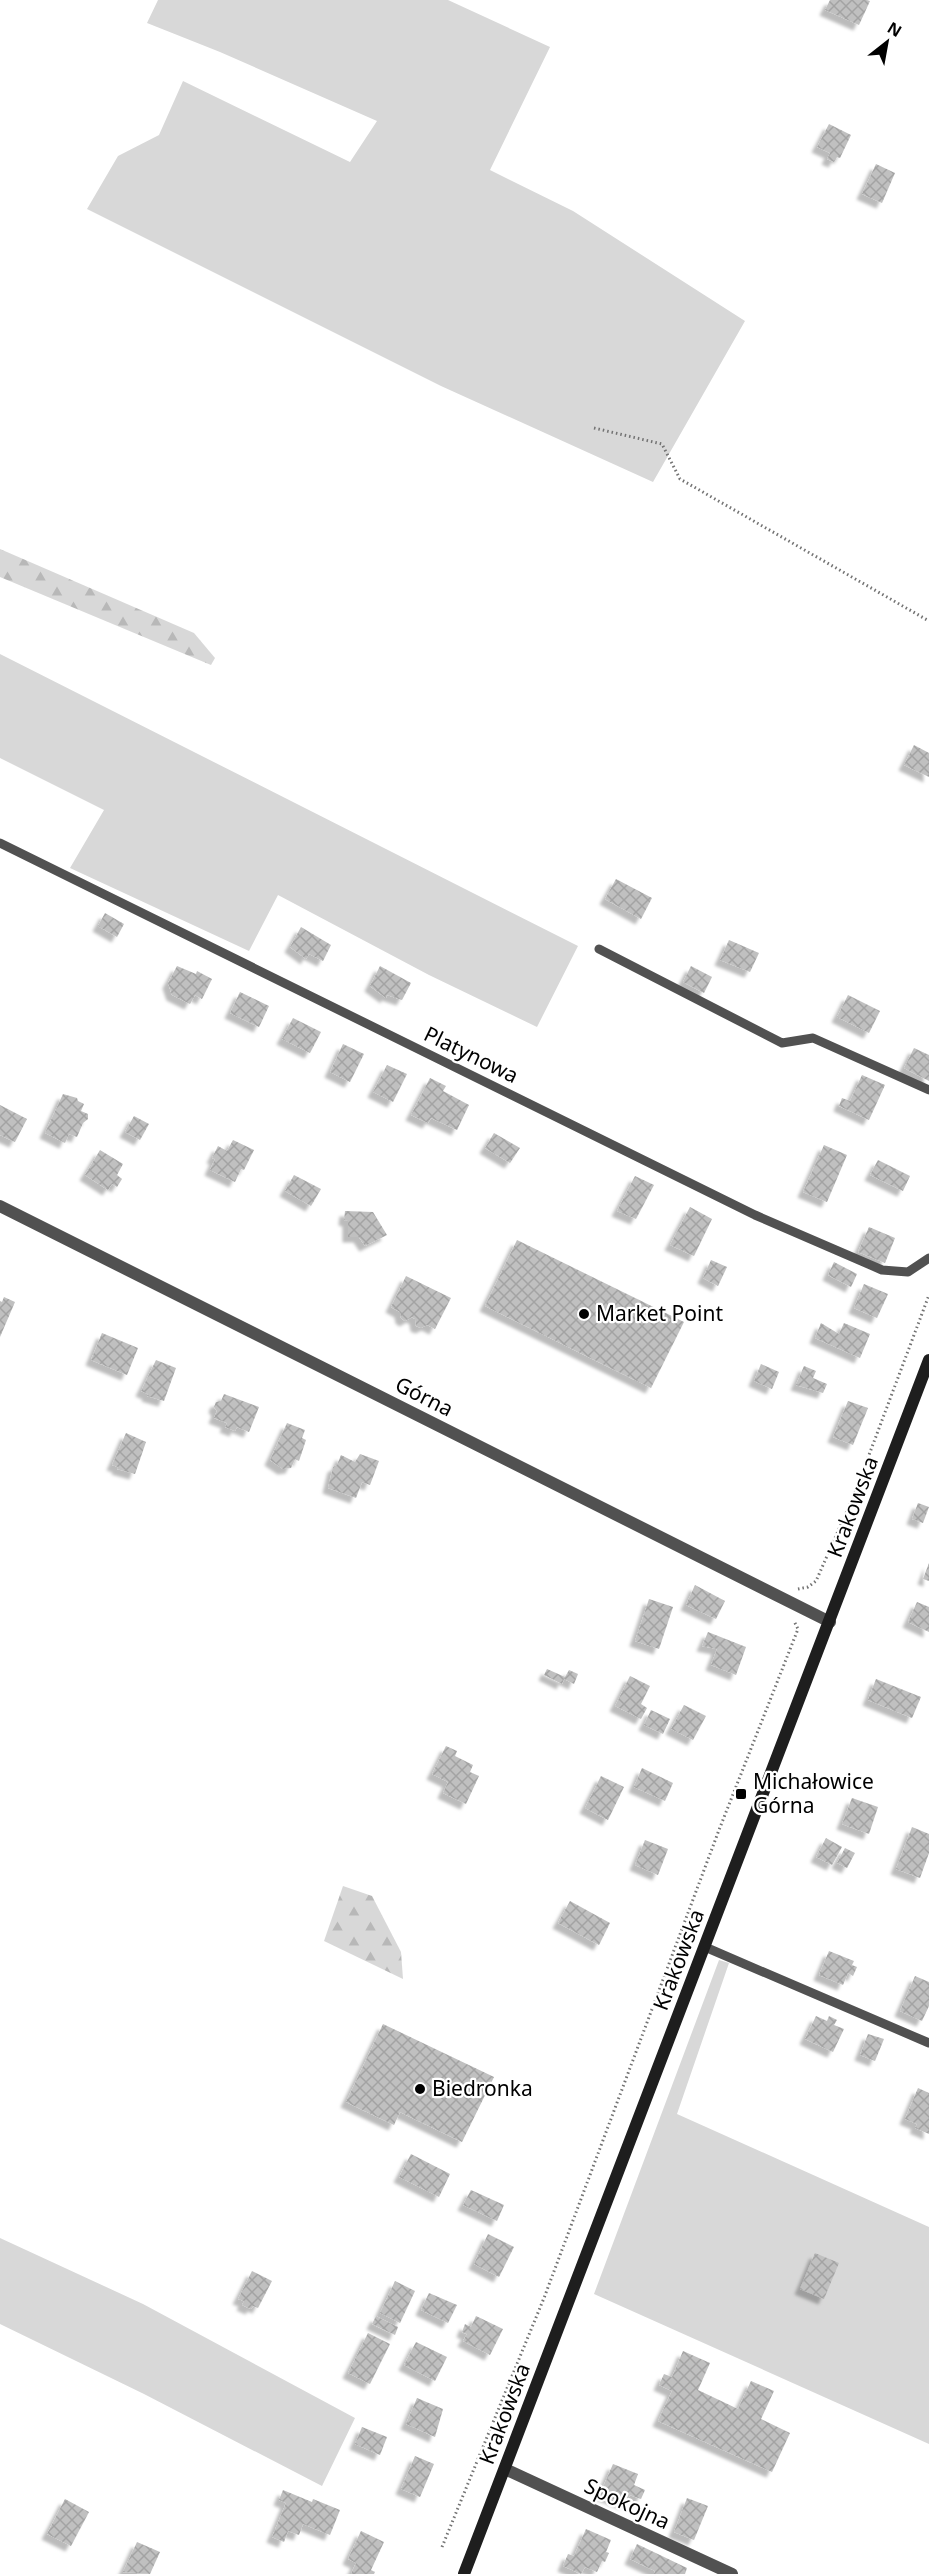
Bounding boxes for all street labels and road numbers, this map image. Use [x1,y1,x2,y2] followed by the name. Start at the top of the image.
[420,1019,523,1089] street label: Platynowa
[391,1370,458,1423] street label: Górna
[820,1452,884,1561] street label: Krakowska
[646,1905,710,2014] street label: Krakowska
[472,2359,536,2468] street label: Krakowska
[580,2471,675,2535] street label: Spokojna

